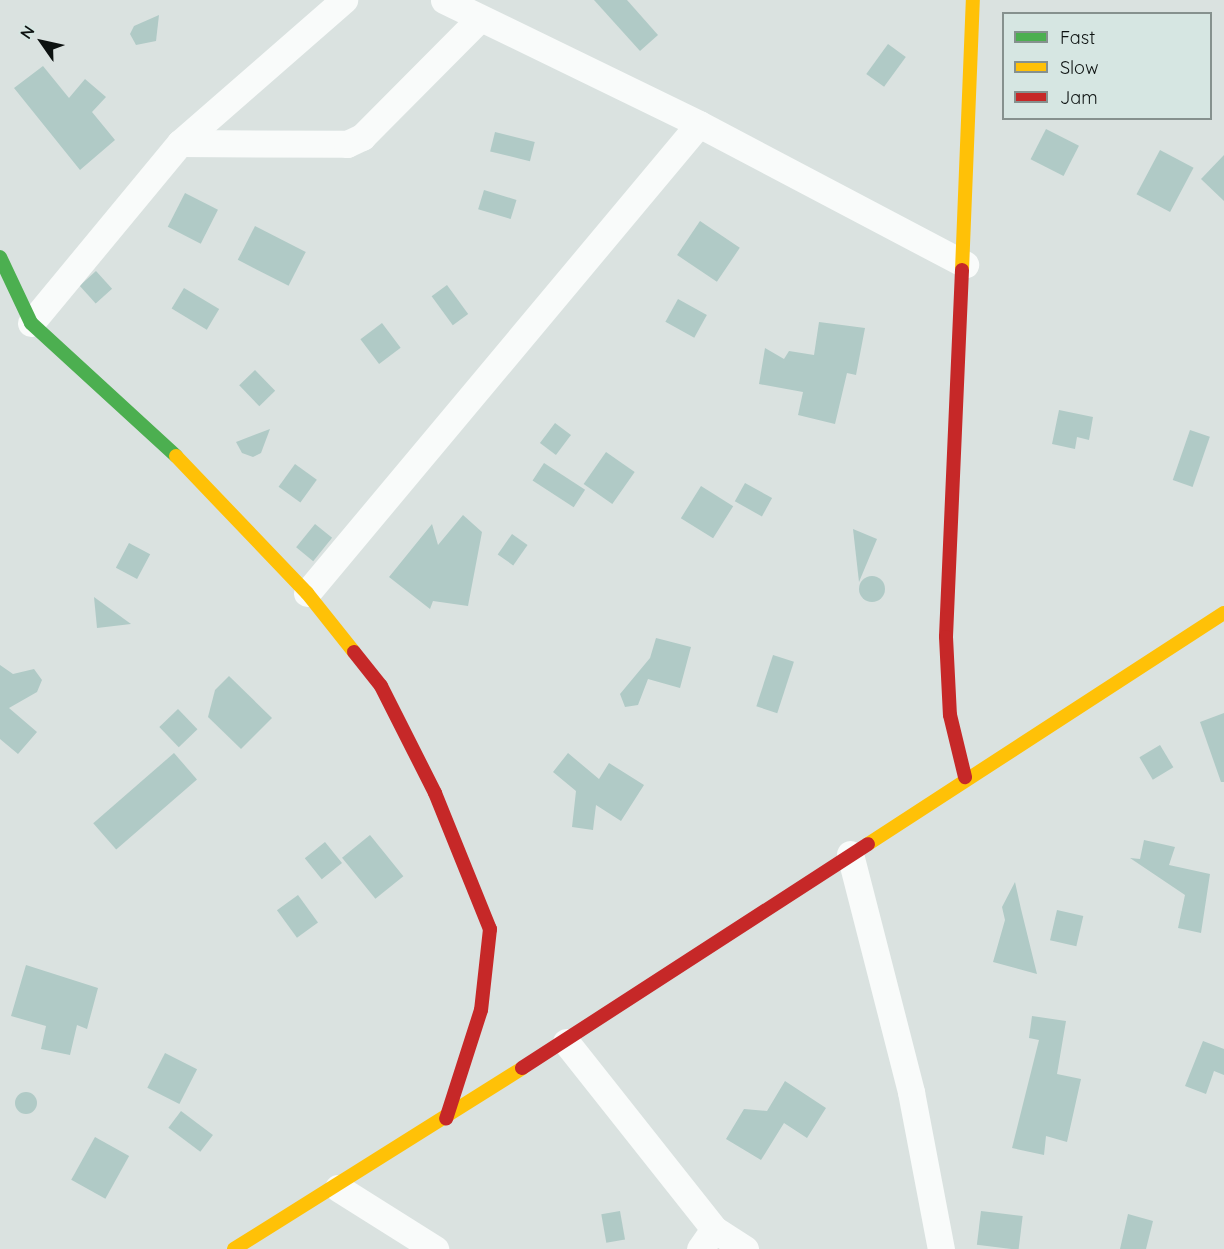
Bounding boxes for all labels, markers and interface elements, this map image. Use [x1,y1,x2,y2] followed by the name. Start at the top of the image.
[12,12,72,72] north arrow
[1002,12,1212,120] legend
[15,21,39,42] text: N
[1060,26,1095,49] text: Fast
[1060,56,1098,79] text: Slow
[1060,86,1098,109] text: Jam

